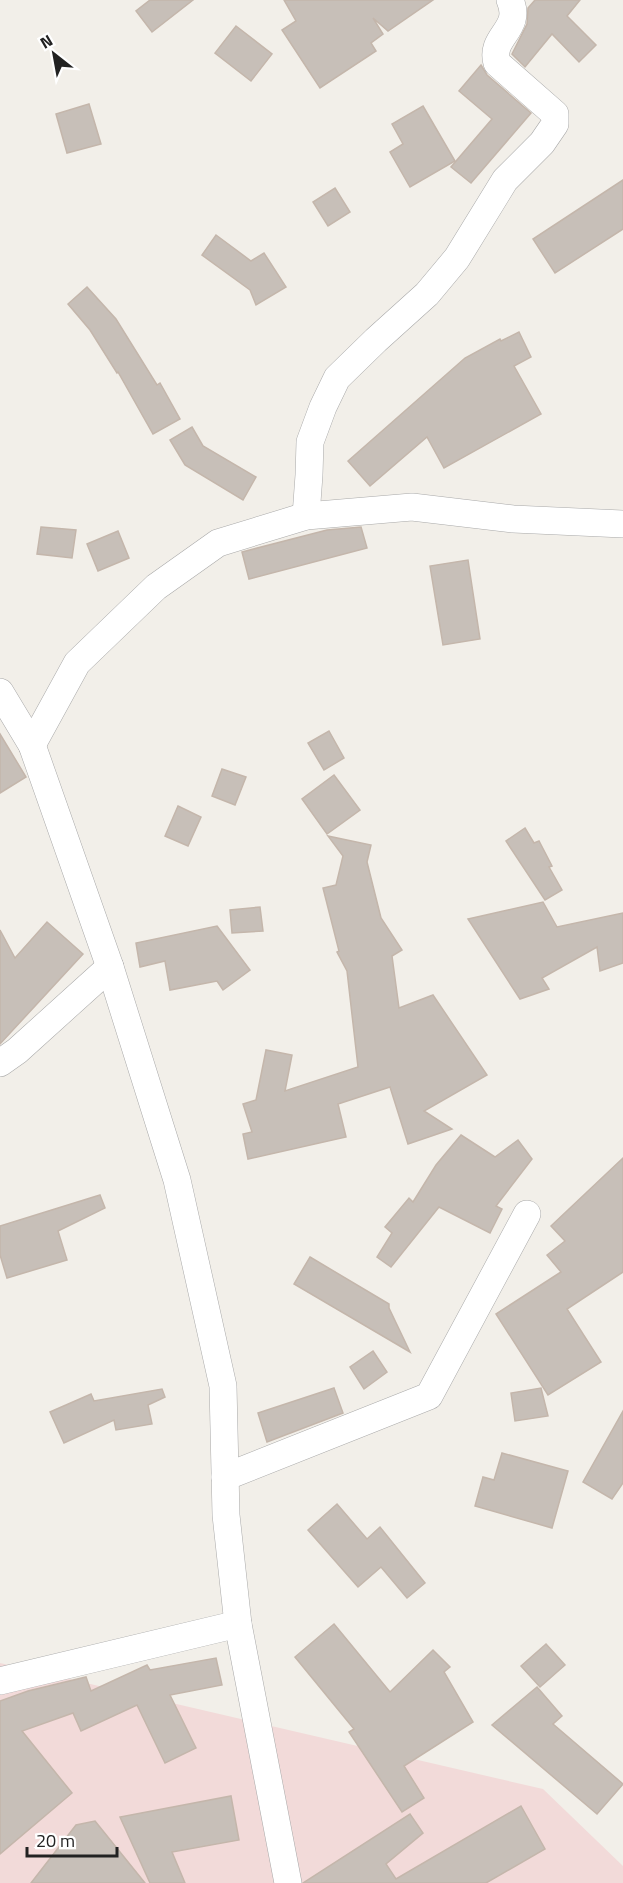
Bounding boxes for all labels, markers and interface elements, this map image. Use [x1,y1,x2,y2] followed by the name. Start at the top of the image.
[24,24,84,84] north arrow
[35,28,57,54] text: N
[27,1820,117,1858] scale bar
[36,1827,75,1854] text: 20 m

